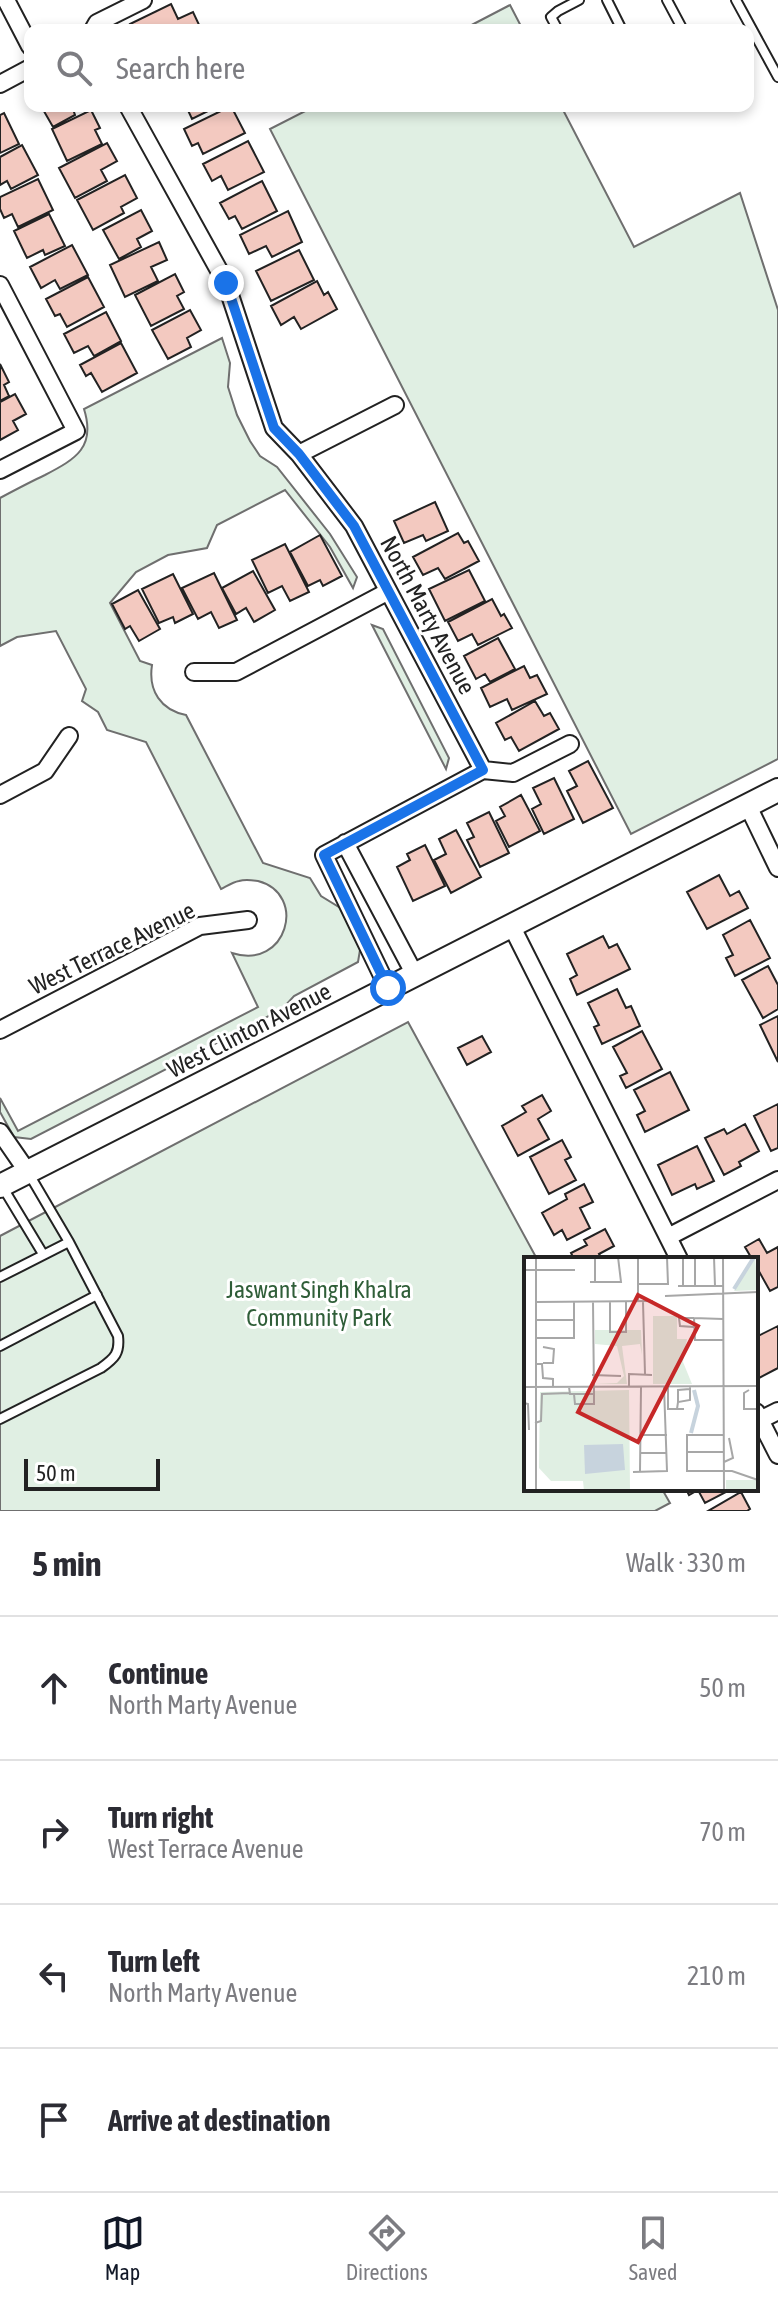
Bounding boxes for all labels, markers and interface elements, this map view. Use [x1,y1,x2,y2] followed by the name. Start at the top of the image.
[24,24,754,112] search box
[52,46,96,90] icon: search
[116,51,245,85] text: Search here
[208,265,244,301] route end
[375,532,481,698] street label: North Marty Avenue
[25,896,199,1000] street label: West Terrace Avenue
[370,970,406,1006] route start
[163,977,335,1083] street label: West Clinton Avenue
[524,1257,758,1491] inset map
[226,1276,412,1331] park label: Jaswant Singh Khalra Community Park
[24,1455,160,1491] scale bar
[36,1460,76,1486] text: 50 m
[32,1544,101,1583] text: 5 min
[626,1548,746,1578] text: Walk · 330 m
[108,1656,208,1690] text: Continue
[32,1666,76,1710] icon: ahead
[699,1673,746,1703] text: 50 m
[108,1690,297,1720] text: North Marty Avenue
[108,1800,214,1834] text: Turn right
[32,1810,76,1854] icon: right
[699,1817,746,1847] text: 70 m
[108,1834,304,1864] text: West Terrace Avenue
[108,1944,200,1978] text: Turn left
[32,1954,76,1998] icon: left
[687,1961,746,1991] text: 210 m
[108,1978,297,2008] text: North Marty Avenue
[32,2098,76,2142] icon: arrive
[108,2103,330,2137] text: Arrive at destination
[101,2211,145,2285] tab: Map
[346,2211,428,2285] tab: Directions
[629,2211,677,2285] tab: Saved

